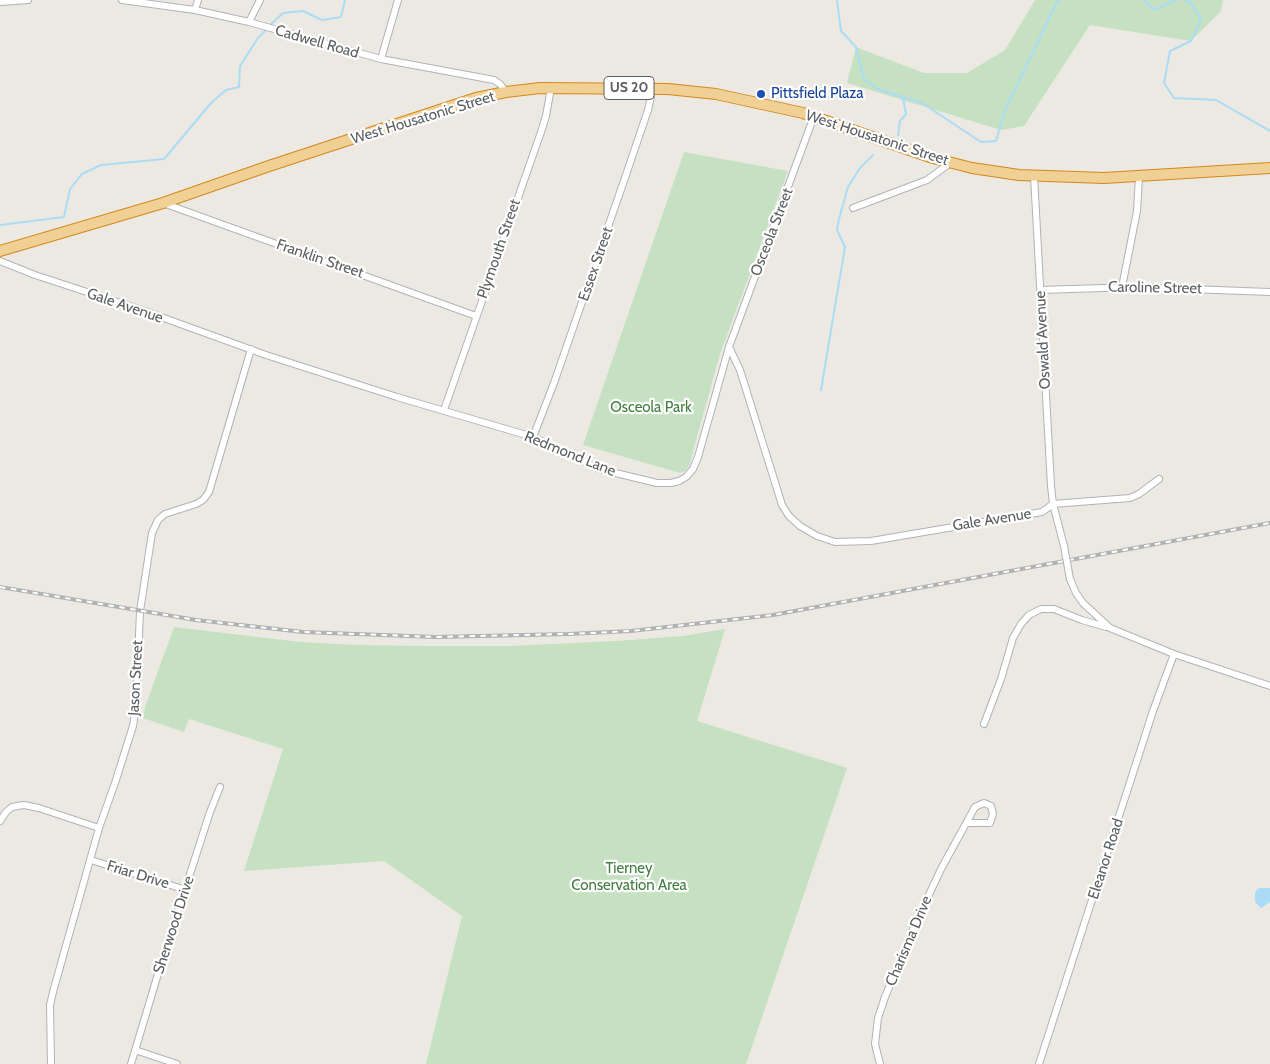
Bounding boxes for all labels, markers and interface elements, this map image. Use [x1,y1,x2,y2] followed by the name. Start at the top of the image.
[273,21,361,63] street label: Cadwell Road
[604,76,654,100] road number: US 20
[771,85,863,103] place label: Pittsfield Plaza
[349,88,497,148] street label: West Housatonic Street
[755,88,767,100] marker: Pittsfield Plaza
[803,106,951,170] street label: West Housatonic Street
[747,185,797,279] street label: Osceola Street
[474,197,524,301] street label: Plymouth Street
[575,225,617,303] street label: Essex Street
[274,236,366,282] street label: Franklin Street
[1108,278,1202,298] street label: Caroline Street
[85,285,165,327] street label: Gale Avenue
[1031,290,1055,390] street label: Oswald Avenue
[610,399,692,417] park label: Osceola Park
[522,427,618,481] street label: Redmond Lane
[951,505,1033,535] street label: Gale Avenue
[125,640,147,716] street label: Jason Street
[1084,816,1128,902] street label: Eleanor Road
[105,857,171,893] street label: Friar Drive
[571,860,687,895] park label: Tierney Conservation Area
[150,874,198,976] street label: Sherwood Drive
[882,893,936,989] street label: Charisma Drive

